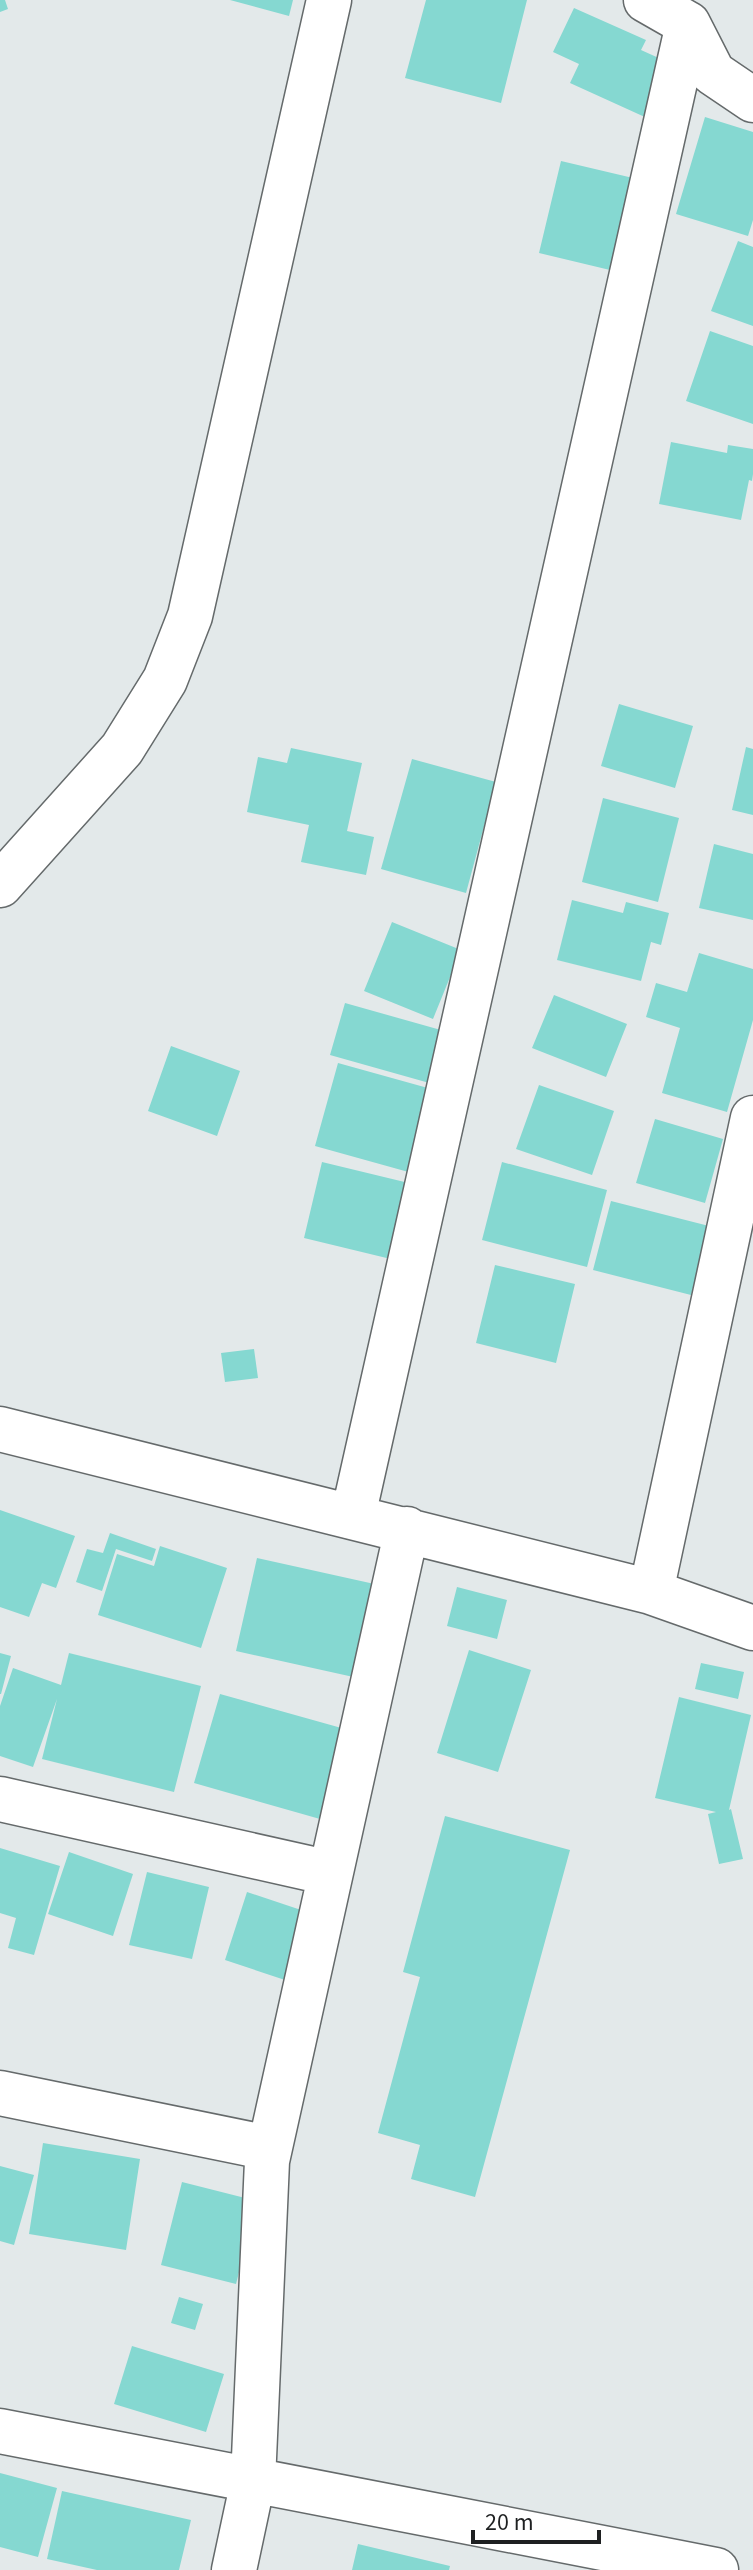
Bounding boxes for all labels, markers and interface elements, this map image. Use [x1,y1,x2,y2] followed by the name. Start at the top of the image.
[473,2494,599,2544] scale bar
[485,2505,534,2540] text: 20 m

